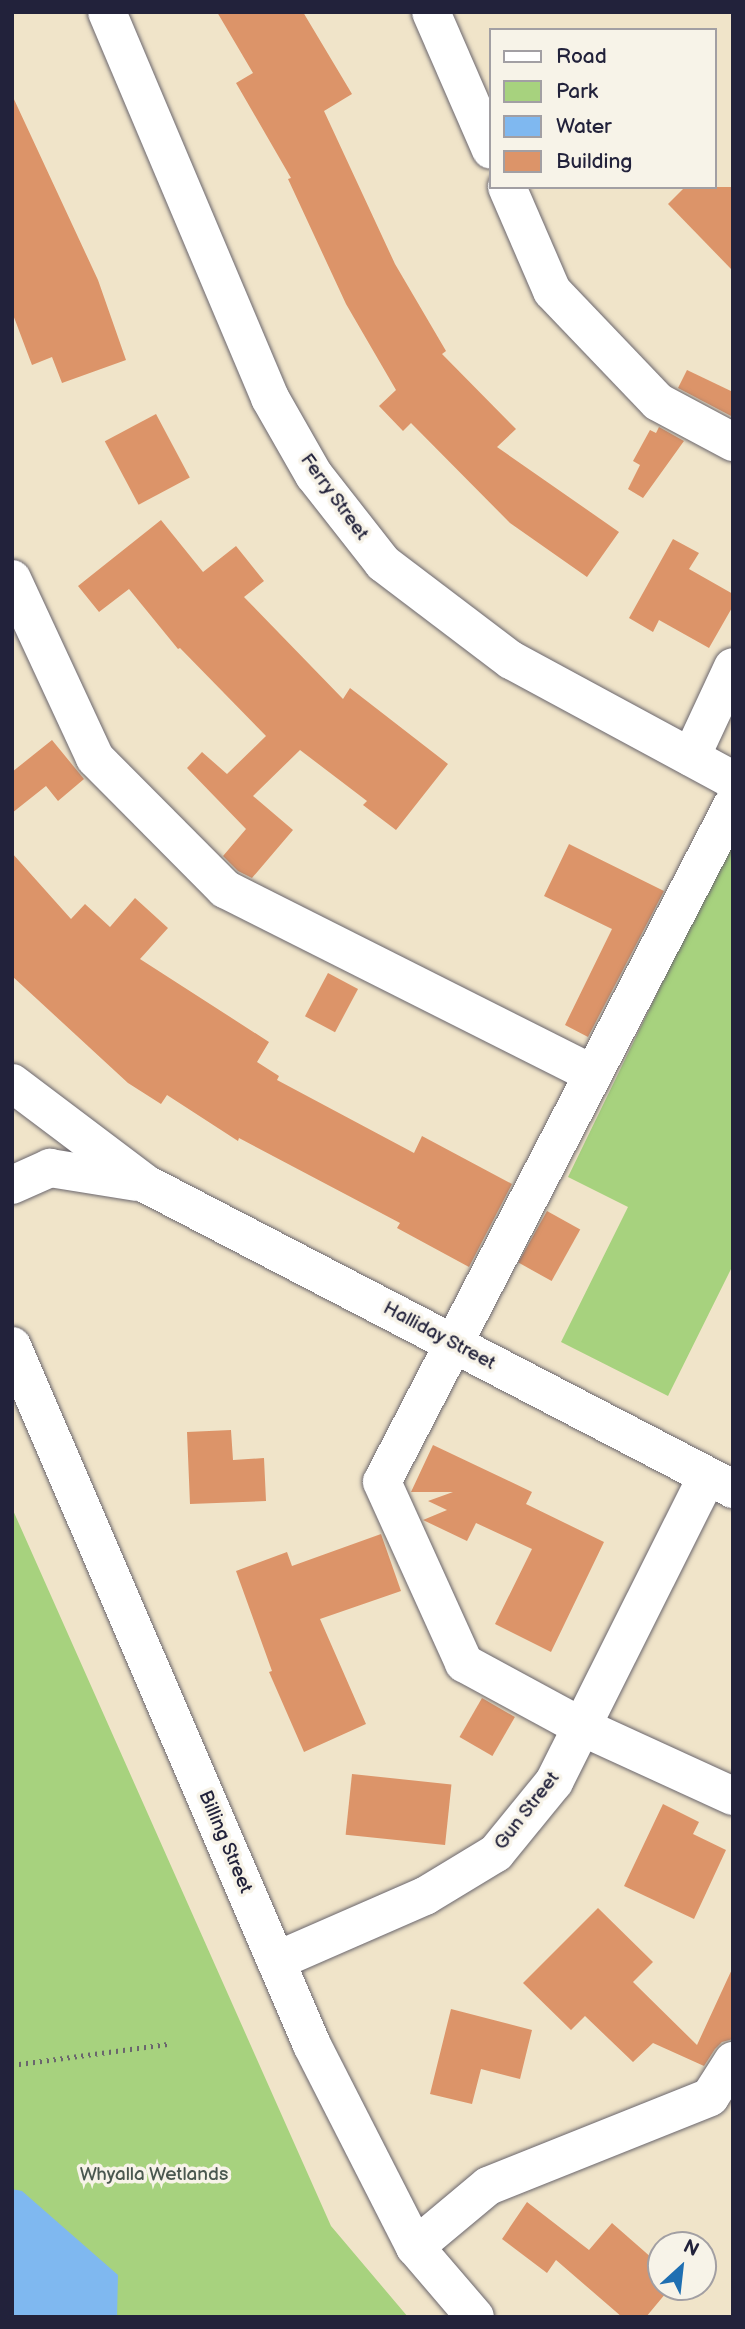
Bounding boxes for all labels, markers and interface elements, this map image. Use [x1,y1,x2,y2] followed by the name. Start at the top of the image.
[490,28,717,189] legend
[556,44,607,69] text: Road
[556,79,598,104] text: Park
[556,114,612,139] text: Water
[556,149,632,174] text: Building
[295,449,373,545] street label: Ferry Street
[378,1297,500,1375] street label: Halliday Street
[489,1767,565,1855] street label: Gun Street
[193,1787,257,1897] street label: Billing Street
[79,2164,229,2186] park label: Whyalla Wetlands
[647,2231,717,2301] north arrow
[679,2235,702,2262] text: N

